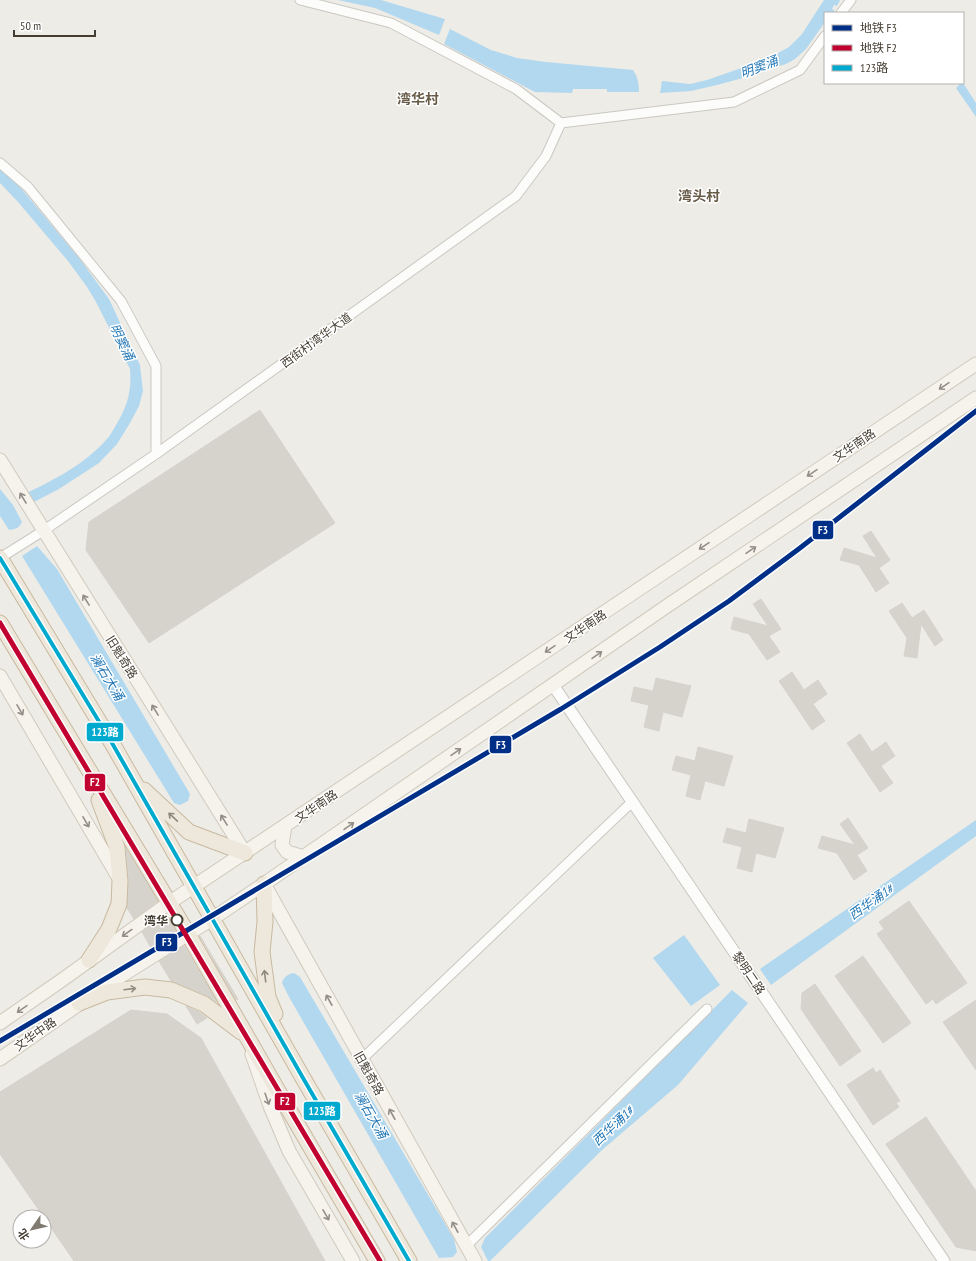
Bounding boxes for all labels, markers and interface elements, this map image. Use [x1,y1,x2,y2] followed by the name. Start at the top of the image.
[14,12,95,38] scale bar
[824,12,964,84] legend
[20,18,41,33] text: 50 m
[860,20,897,35] text: 地铁 F3
[860,40,897,55] text: 地铁 F2
[738,51,782,82] water label: 明窦涌
[860,60,888,75] text: 123路
[397,90,439,108] district label: 湾华村
[678,187,720,205] district label: 湾头村
[278,309,354,371] street label: 西街村湾华大道
[106,321,139,365] water label: 明窦涌
[938,381,949,390] one-way arrow
[830,425,878,465] street label: 文华南路
[806,470,818,478] one-way arrow
[18,492,26,504] one-way arrow
[812,520,834,540] line badge: F3
[818,523,828,537] text: F3
[699,542,710,550] one-way arrow
[745,546,756,554] one-way arrow
[82,595,90,606] one-way arrow
[561,606,609,646] street label: 文华南路
[103,633,141,681] street label: 旧魁奇路
[545,645,556,653] one-way arrow
[86,650,129,705] water label: 澜石大涌
[592,650,603,659] one-way arrow
[16,704,24,716] one-way arrow
[151,705,159,716] one-way arrow
[86,722,124,742] line badge: 123路
[92,725,119,739] text: 123路
[489,735,512,754] line badge: F3
[496,738,506,752] text: F3
[450,748,461,756] one-way arrow
[84,773,106,792] line badge: F2
[90,775,100,789] text: F2
[292,786,340,826] street label: 文华南路
[168,813,178,822] one-way arrow
[220,815,228,826] one-way arrow
[82,816,90,828] one-way arrow
[343,822,354,830] one-way arrow
[845,880,898,924] water label: 西华涌1#
[144,913,168,928] place label: 湾华
[170,913,184,927] marker: 湾华
[122,929,133,937] one-way arrow
[155,933,178,952] line badge: F3
[162,935,172,949] text: F3
[729,949,769,997] street label: 黎明二路
[261,970,269,983] one-way arrow
[123,985,136,993] one-way arrow
[324,994,332,1006] one-way arrow
[16,1005,27,1013] one-way arrow
[11,1014,59,1054] street label: 文华中路
[351,1048,387,1098] street label: 旧魁奇路
[351,1088,392,1143] water label: 澜石大涌
[274,1092,296,1111] line badge: F2
[264,1093,272,1105] one-way arrow
[280,1094,290,1108] text: F2
[303,1101,341,1121] line badge: 123路
[589,1102,638,1150] water label: 西华涌1#
[309,1104,336,1118] text: 123路
[388,1108,395,1120] one-way arrow
[12,1209,52,1249] north arrow
[322,1209,330,1220] one-way arrow
[451,1221,459,1233] one-way arrow
[15,1226,33,1243] text: 北

